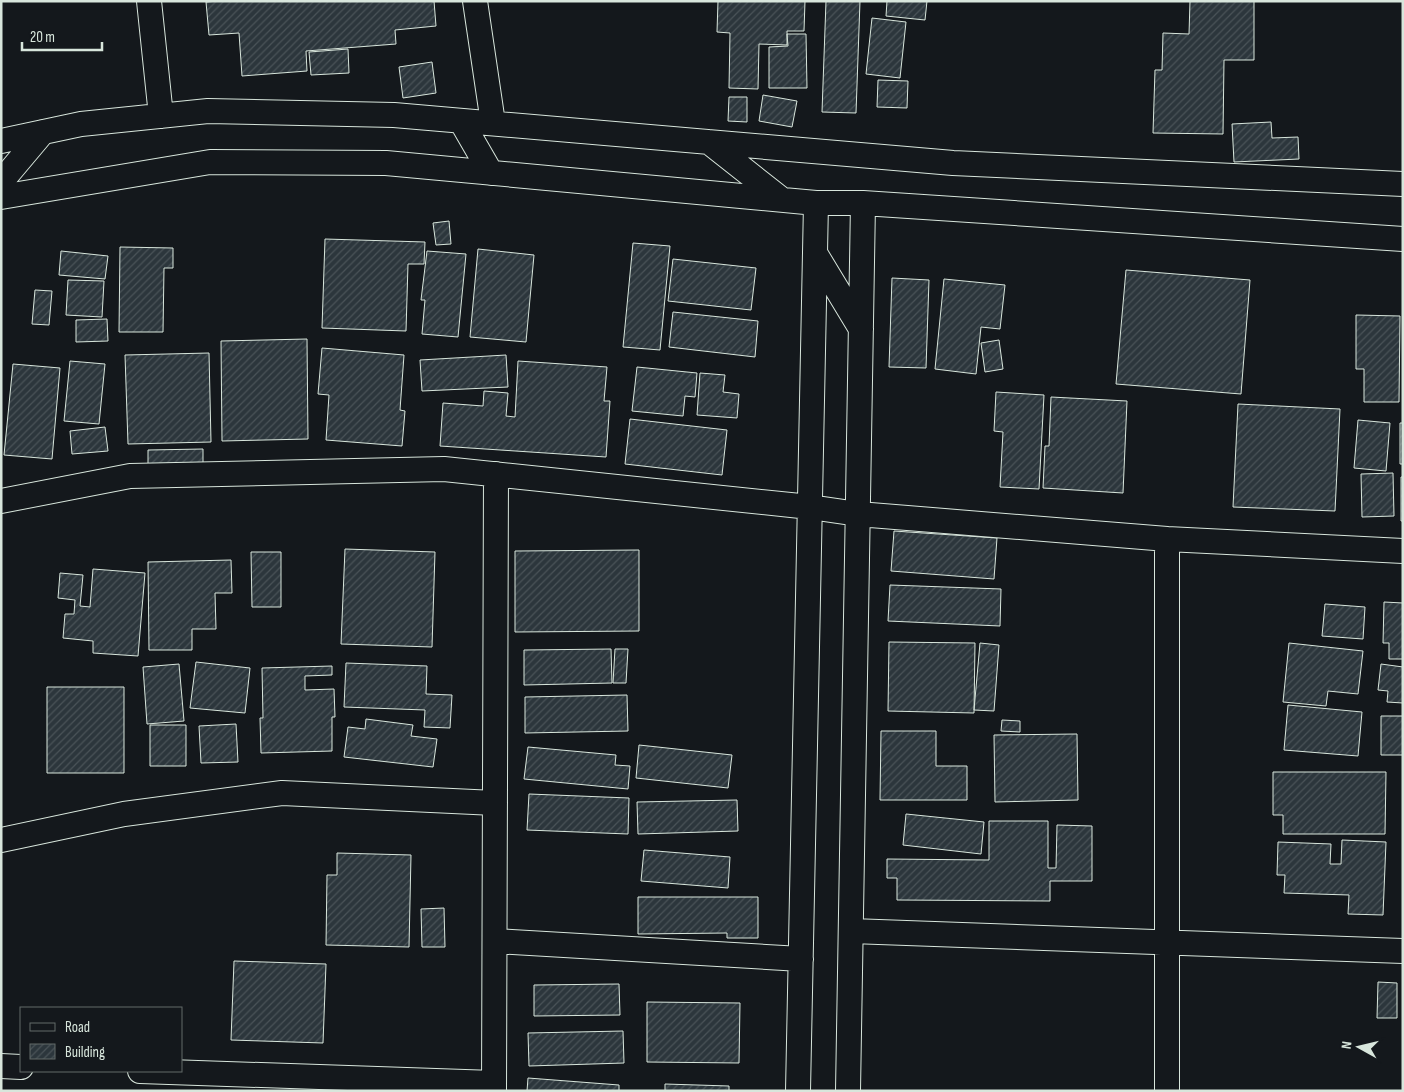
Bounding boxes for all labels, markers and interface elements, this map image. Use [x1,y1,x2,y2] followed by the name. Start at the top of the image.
[22,20,102,52] scale bar
[30,28,55,47] text: 20 m
[20,1007,182,1072] legend
[65,1018,90,1037] text: Road
[1334,1022,1384,1072] north arrow
[1338,1040,1356,1050] text: N
[65,1043,105,1062] text: Building

